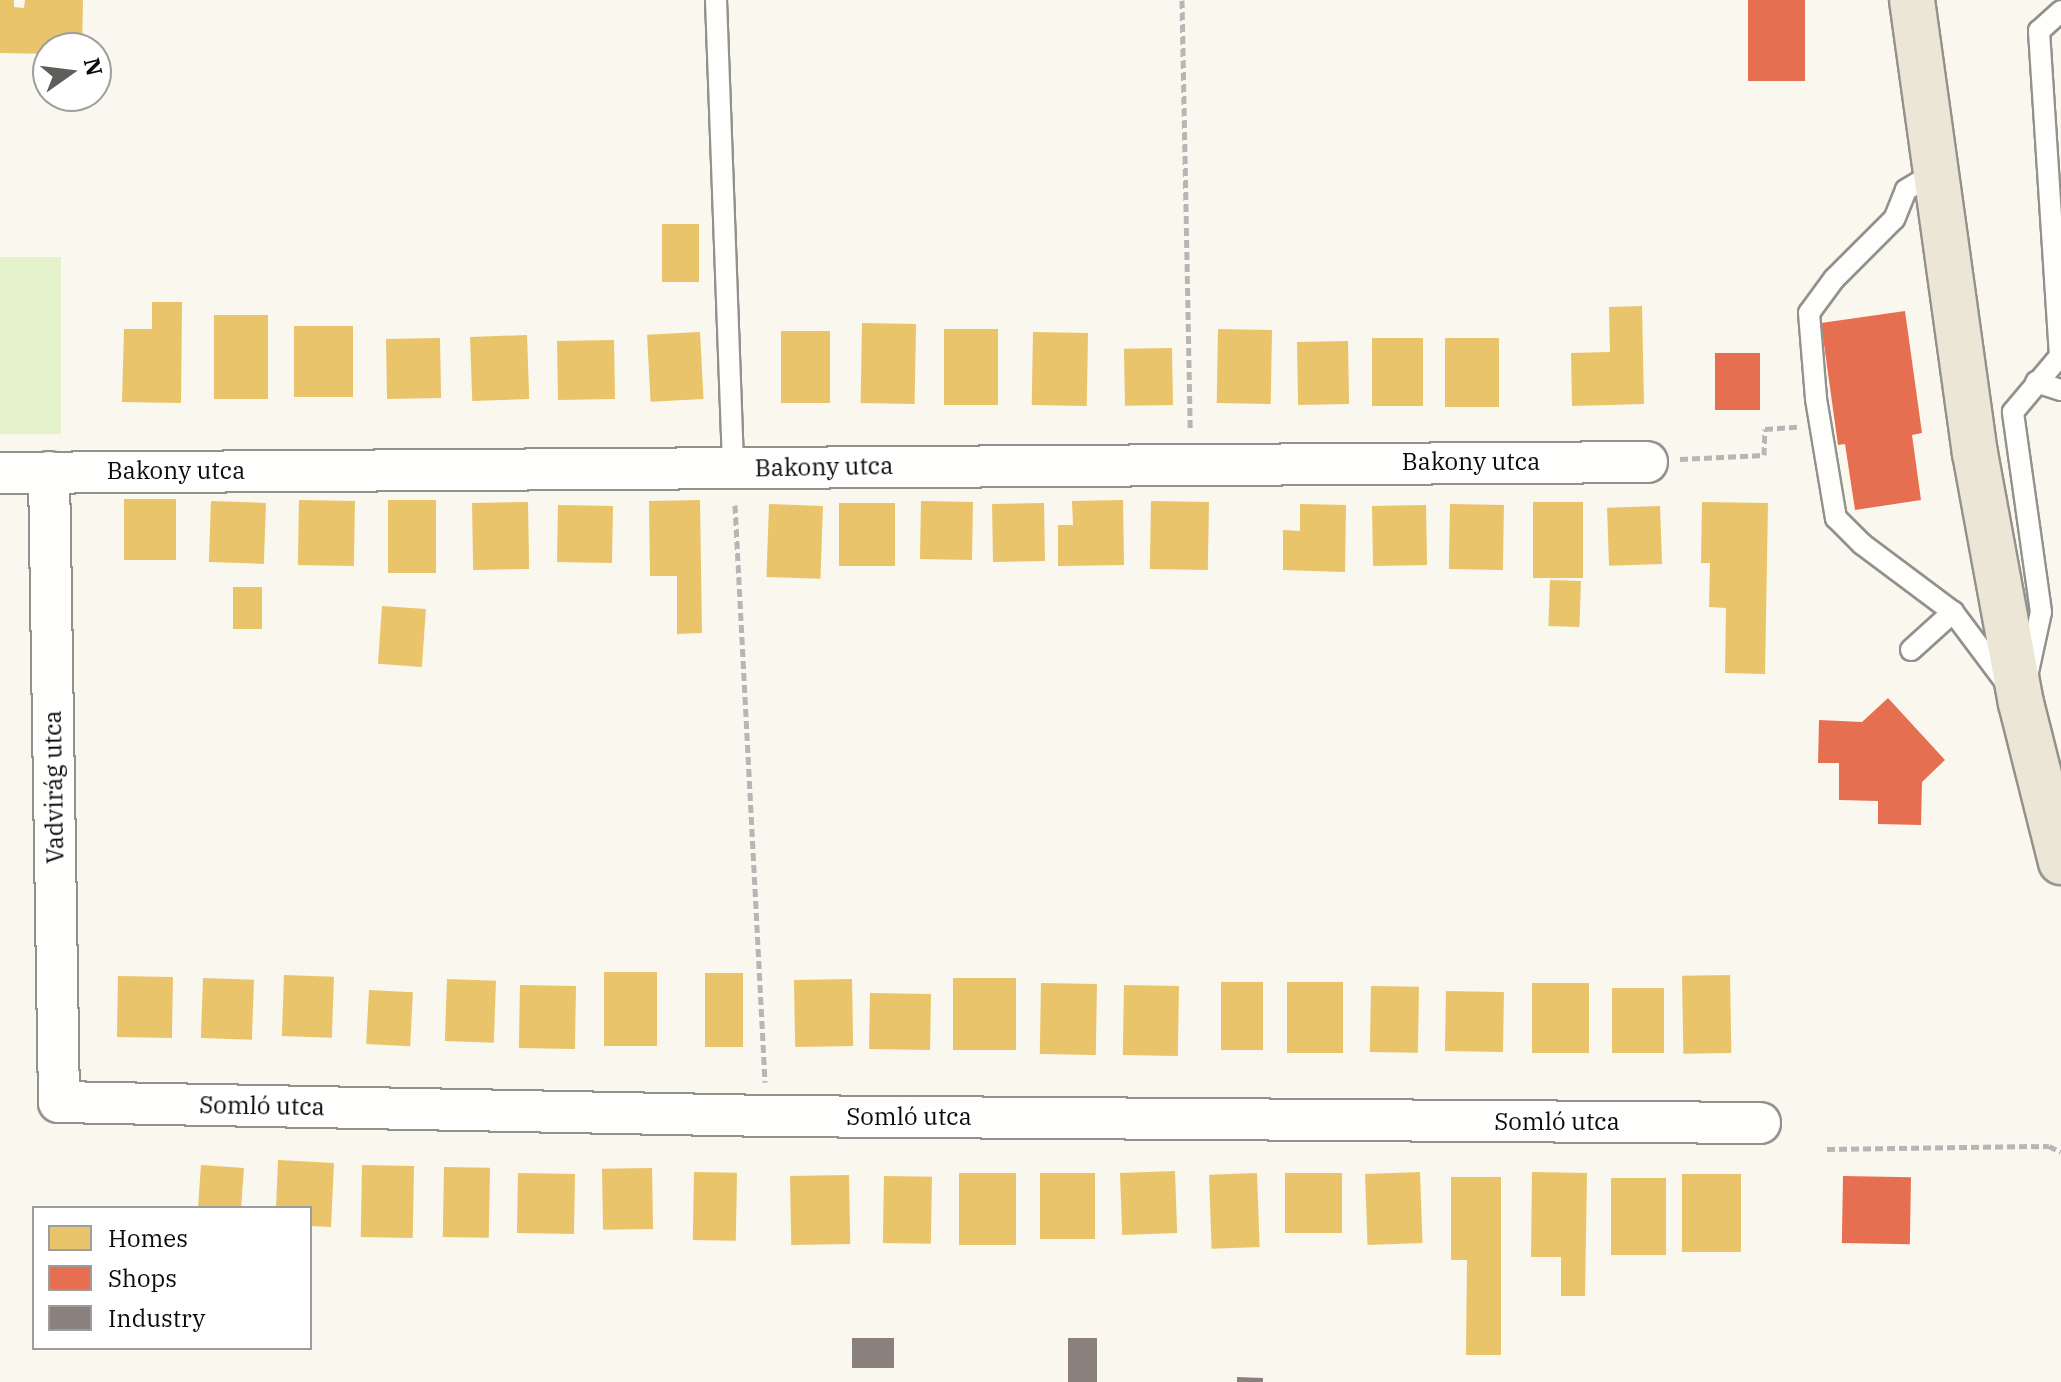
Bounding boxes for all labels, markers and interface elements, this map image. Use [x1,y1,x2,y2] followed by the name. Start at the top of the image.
[32,32,112,112] north arrow
[78,55,110,79] text: N
[1402,448,1540,476] street label: Bakony utca
[754,451,894,483] street label: Bakony utca
[107,457,245,485] street label: Bakony utca
[38,710,70,864] street label: Vadvirág utca
[199,1091,325,1121] street label: Somló utca
[846,1103,972,1131] street label: Somló utca
[1494,1108,1620,1136] street label: Somló utca
[32,1206,312,1350] legend
[108,1222,188,1254] text: Homes
[108,1262,177,1294] text: Shops
[108,1302,205,1334] text: Industry

